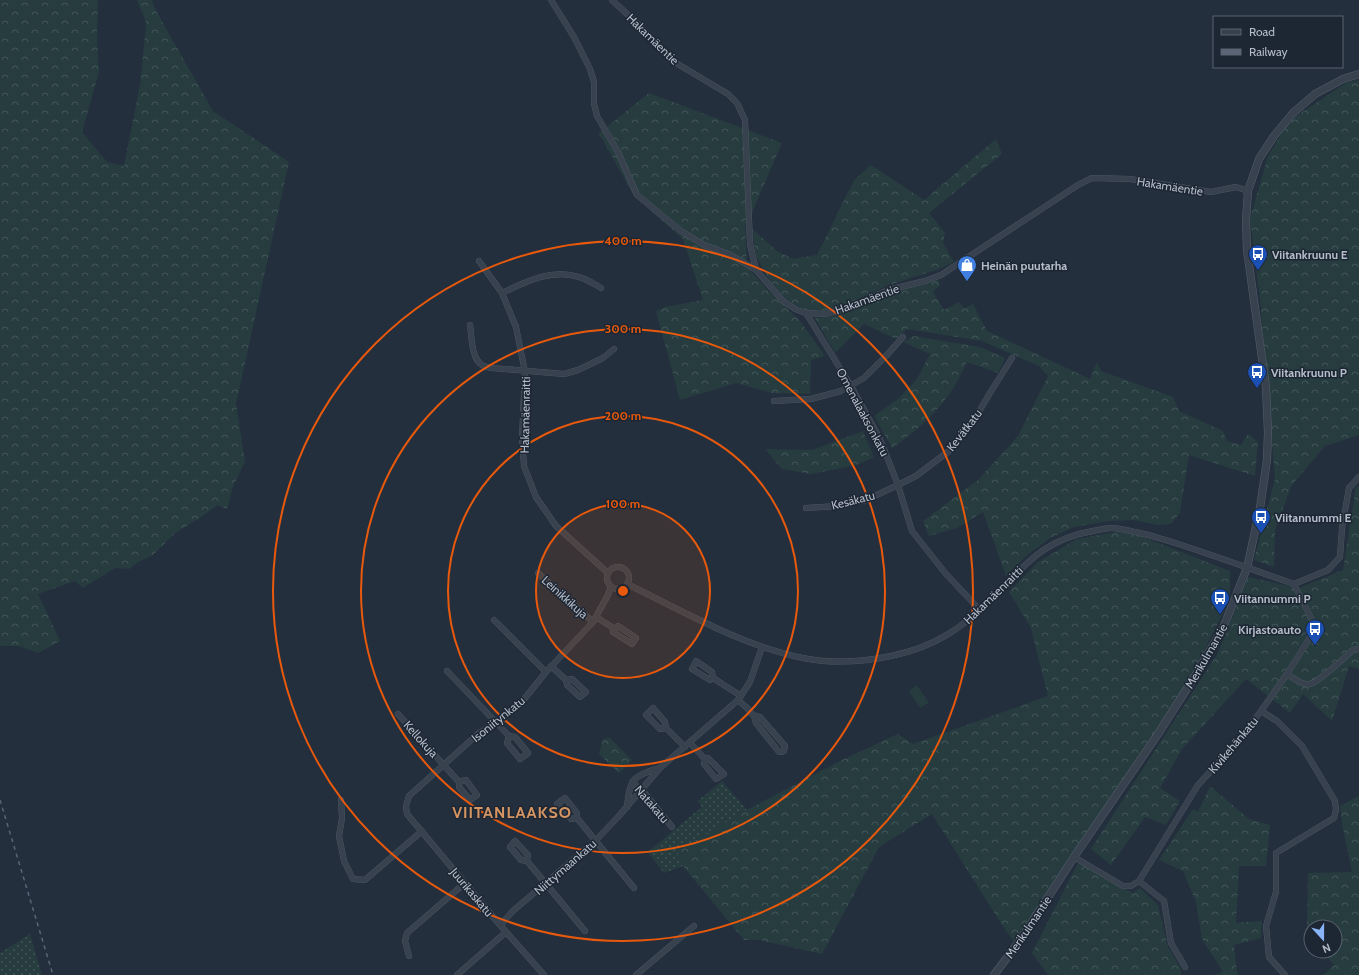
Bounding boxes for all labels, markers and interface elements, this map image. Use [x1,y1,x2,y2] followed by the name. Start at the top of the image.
[624,10,682,68] street label: Hakamäentie
[1213,16,1343,68] legend
[1249,24,1275,39] text: Road
[1249,44,1287,59] text: Railway
[1136,173,1204,199] street label: Hakamäentie
[604,233,642,248] text: 400 m
[1247,243,1269,271] bus stop icon: Viitankruunu E
[1272,247,1348,262] place label: Viitankruunu E
[956,254,978,282] shop icon: Heinän puutarha
[981,258,1067,273] place label: Heinän puutarha
[833,280,901,318] street label: Hakamäentie
[605,321,641,336] text: 300 m
[1246,361,1268,389] bus stop icon: Viitankruunu P
[833,365,893,459] street label: Omenalaaksonkatu
[1271,365,1347,380] place label: Viitankruunu P
[517,376,533,454] street label: Hakamäenraitti
[943,406,985,454] street label: Kevätkatu
[605,408,641,423] text: 200 m
[830,487,876,513] street label: Kesäkatu
[606,496,640,511] text: 100 m
[1250,506,1272,534] bus stop icon: Viitannummi E
[1275,510,1351,525] place label: Viitannummi E
[960,563,1026,627] street label: Hakamäenraitti
[539,572,591,622] street label: Leinikkikuja
[616,584,630,598] centre of rings
[1209,587,1231,615] bus stop icon: Viitannummi P
[1234,591,1311,606] place label: Viitannummi P
[1304,618,1326,646] bus stop icon: Kirjastoauto
[1181,621,1231,691] street label: Merikulmantie
[1238,622,1301,637] place label: Kirjastoauto
[468,693,528,745] street label: Isoniitynkatu
[1205,714,1261,776] street label: Kivikehänkatu
[400,717,442,761] street label: Kellokuja
[632,782,672,826] street label: Natakatu
[452,803,572,822] district label: VIITANLAAKSO
[531,836,599,898] street label: Niittymaankatu
[447,864,497,919] street label: Juurikaskatu
[1002,893,1054,961] street label: Merikulmantie
[1303,919,1343,959] north arrow
[1320,940,1333,956] text: N

